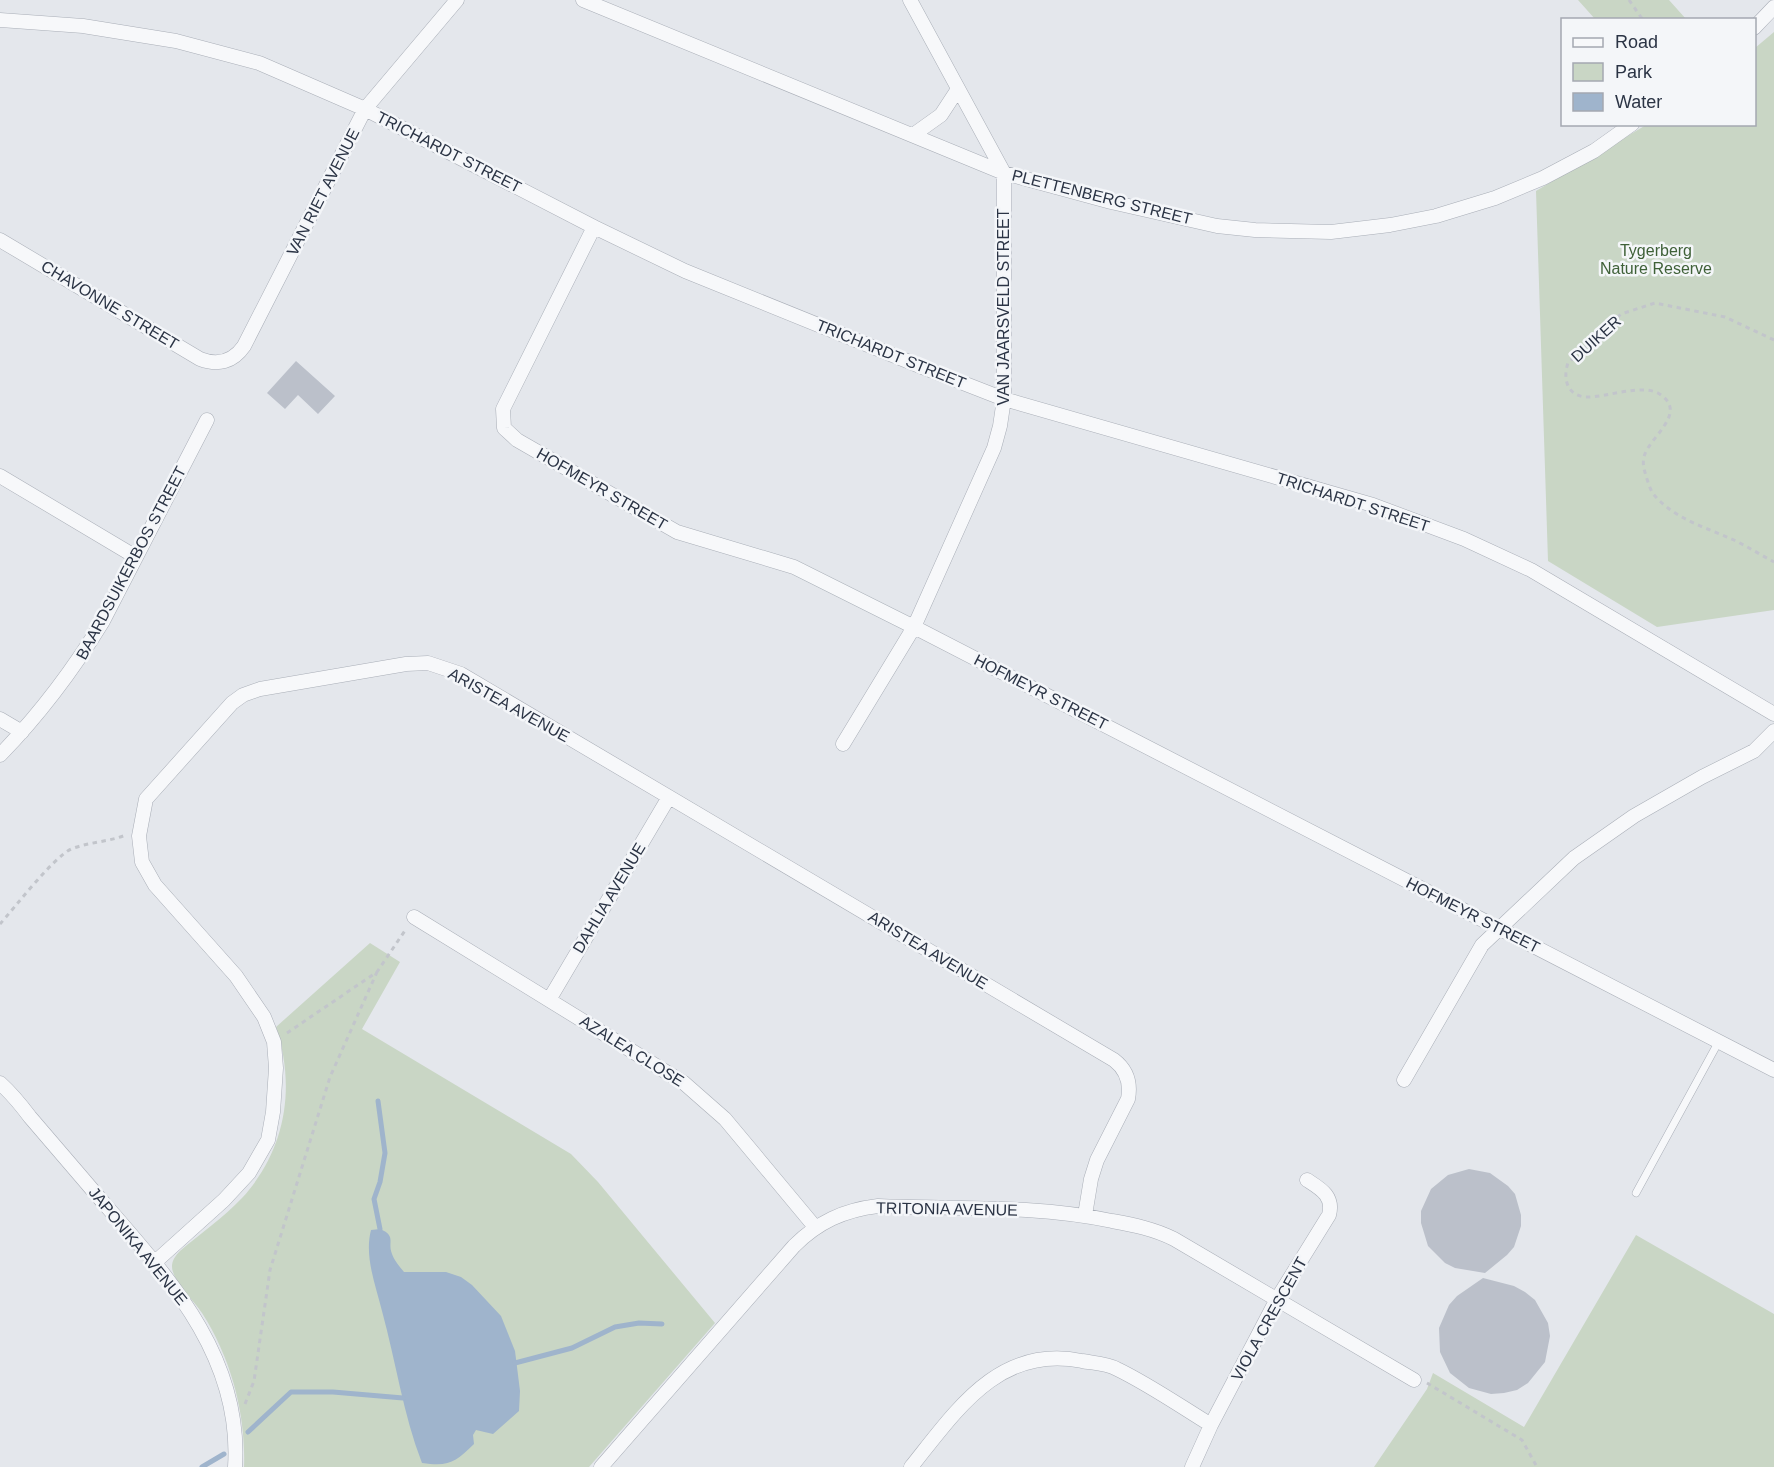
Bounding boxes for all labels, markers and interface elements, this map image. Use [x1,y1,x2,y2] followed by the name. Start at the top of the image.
[1561,18,1756,126] legend
[1615,32,1658,52] text: Road
[1615,62,1653,82] text: Park
[1615,92,1662,112] text: Water
[374,108,524,196] street label: TRICHARDT STREET
[284,126,362,258] street label: VAN RIET AVENUE
[1010,166,1194,228] street label: PLETTENBERG STREET
[995,208,1012,406] street label: VAN JAARSVELD STREET
[1600,242,1712,277] park label: Tygerberg Nature Reserve
[38,257,182,353] street label: CHAVONNE STREET
[1568,312,1624,366] street label: DUIKER
[814,316,968,392] street label: TRICHARDT STREET
[534,445,670,533] street label: HOFMEYR STREET
[73,463,189,662] street label: BAARDSUIKERBOS STREET
[1274,469,1432,535] street label: TRICHARDT STREET
[971,651,1111,733] street label: HOFMEYR STREET
[446,665,572,745] street label: ARISTEA AVENUE
[570,840,648,956] street label: DAHLIA AVENUE
[1403,874,1543,956] street label: HOFMEYR STREET
[865,908,991,992] street label: ARISTEA AVENUE
[577,1012,687,1090] street label: AZALEA CLOSE
[85,1184,191,1308] street label: JAPONIKA AVENUE
[876,1199,1018,1219] street label: TRITONIA AVENUE
[1228,1254,1310,1384] street label: VIOLA CRESCENT

